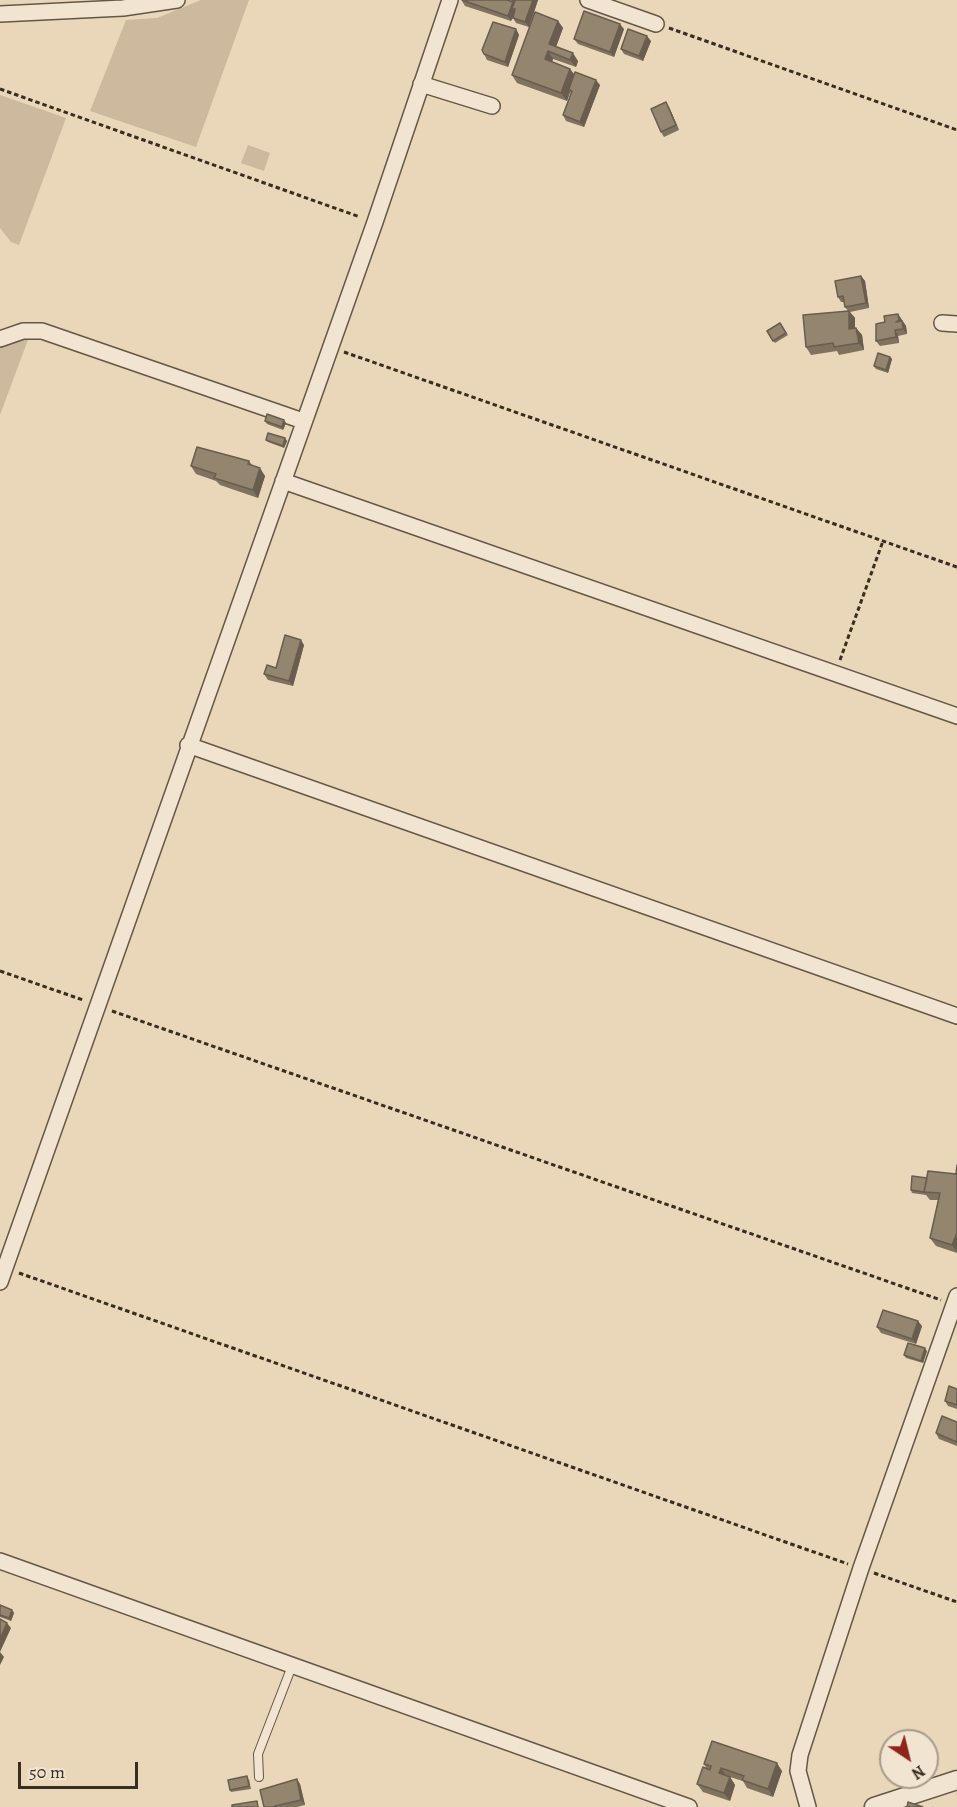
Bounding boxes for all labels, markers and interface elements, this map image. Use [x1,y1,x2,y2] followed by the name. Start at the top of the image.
[879,1729,939,1789] north arrow
[21,1750,141,1788] scale bar
[29,1760,65,1784] text: 50 m
[907,1760,929,1784] text: N

